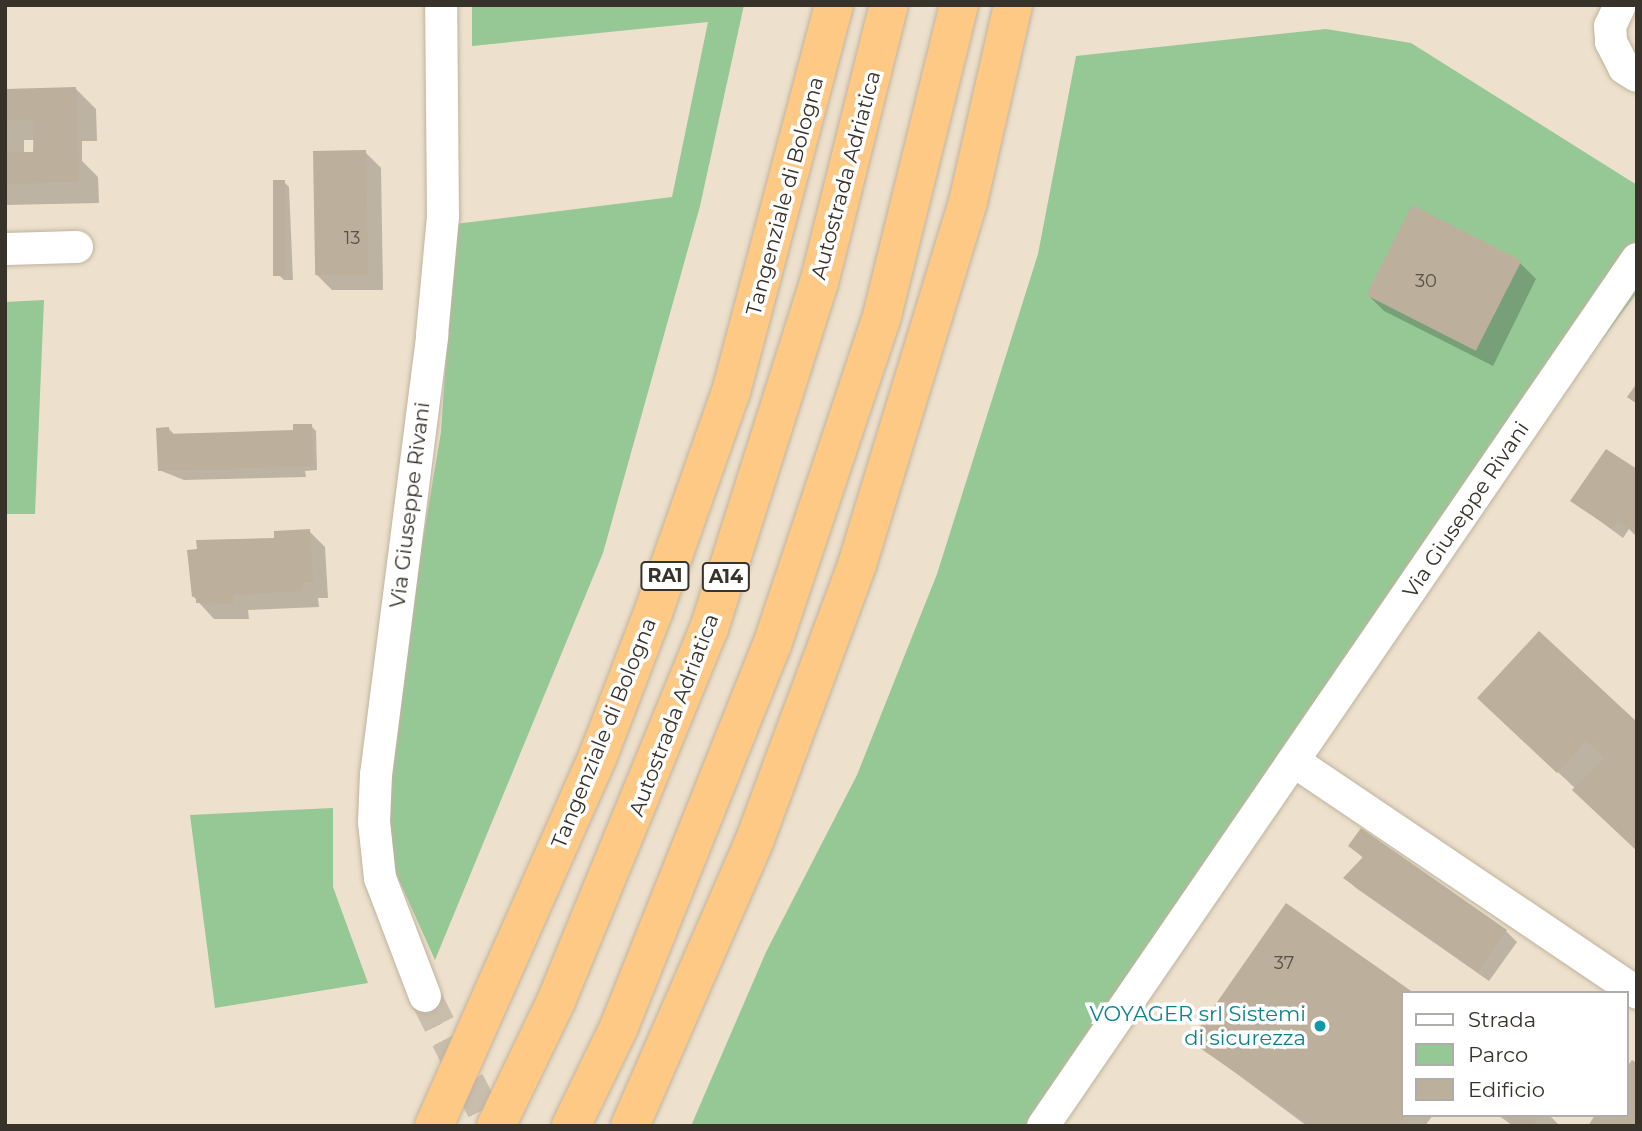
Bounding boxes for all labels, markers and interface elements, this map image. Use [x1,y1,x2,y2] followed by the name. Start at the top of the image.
[806,68,886,282] street label: Autostrada Adriatica
[741,74,829,318] street label: Tangenziale di Bologna
[344,227,360,249] house number: 13
[1415,270,1437,292] house number: 30
[385,401,435,609] street label: Via Giuseppe Rivani
[1398,417,1534,603] street label: Via Giuseppe Rivani
[639,561,691,592] road number: RA1
[702,562,750,592] road number: A14
[624,610,724,820] street label: Autostrada Adriatica
[546,614,662,852] street label: Tangenziale di Bologna
[1274,952,1294,974] house number: 37
[1400,991,1628,1117] legend
[1089,1001,1306,1051] place label: VOYAGER srl Sistemi di sicurezza
[1468,1007,1536,1032] text: Strada
[1312,1018,1328,1034] marker: VOYAGER srl Sistemi di sicurezza
[1468,1042,1528,1067] text: Parco
[1468,1077,1545,1102] text: Edificio

